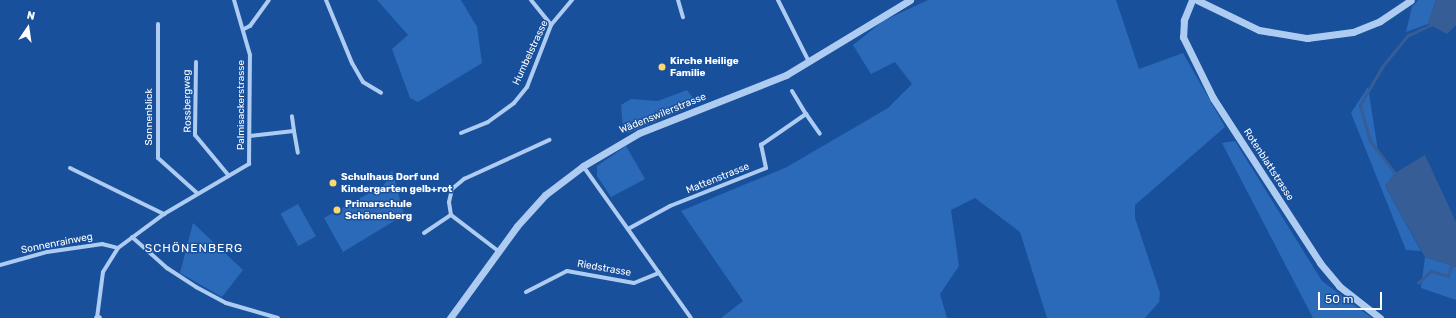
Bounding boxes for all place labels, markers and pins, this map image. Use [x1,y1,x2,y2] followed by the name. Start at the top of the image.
[670,55,739,78] place label: Kirche Heilige Familie
[657,62,667,72] marker: Kirche Heilige Familie
[341,171,452,194] place label: Schulhaus Dorf und Kindergarten gelb+rot
[328,178,338,188] marker: Schulhaus Dorf und Kindergarten gelb+rot
[345,198,412,222] place label: Primarschule Schönenberg
[332,205,342,215] marker: Primarschule Schönenberg

